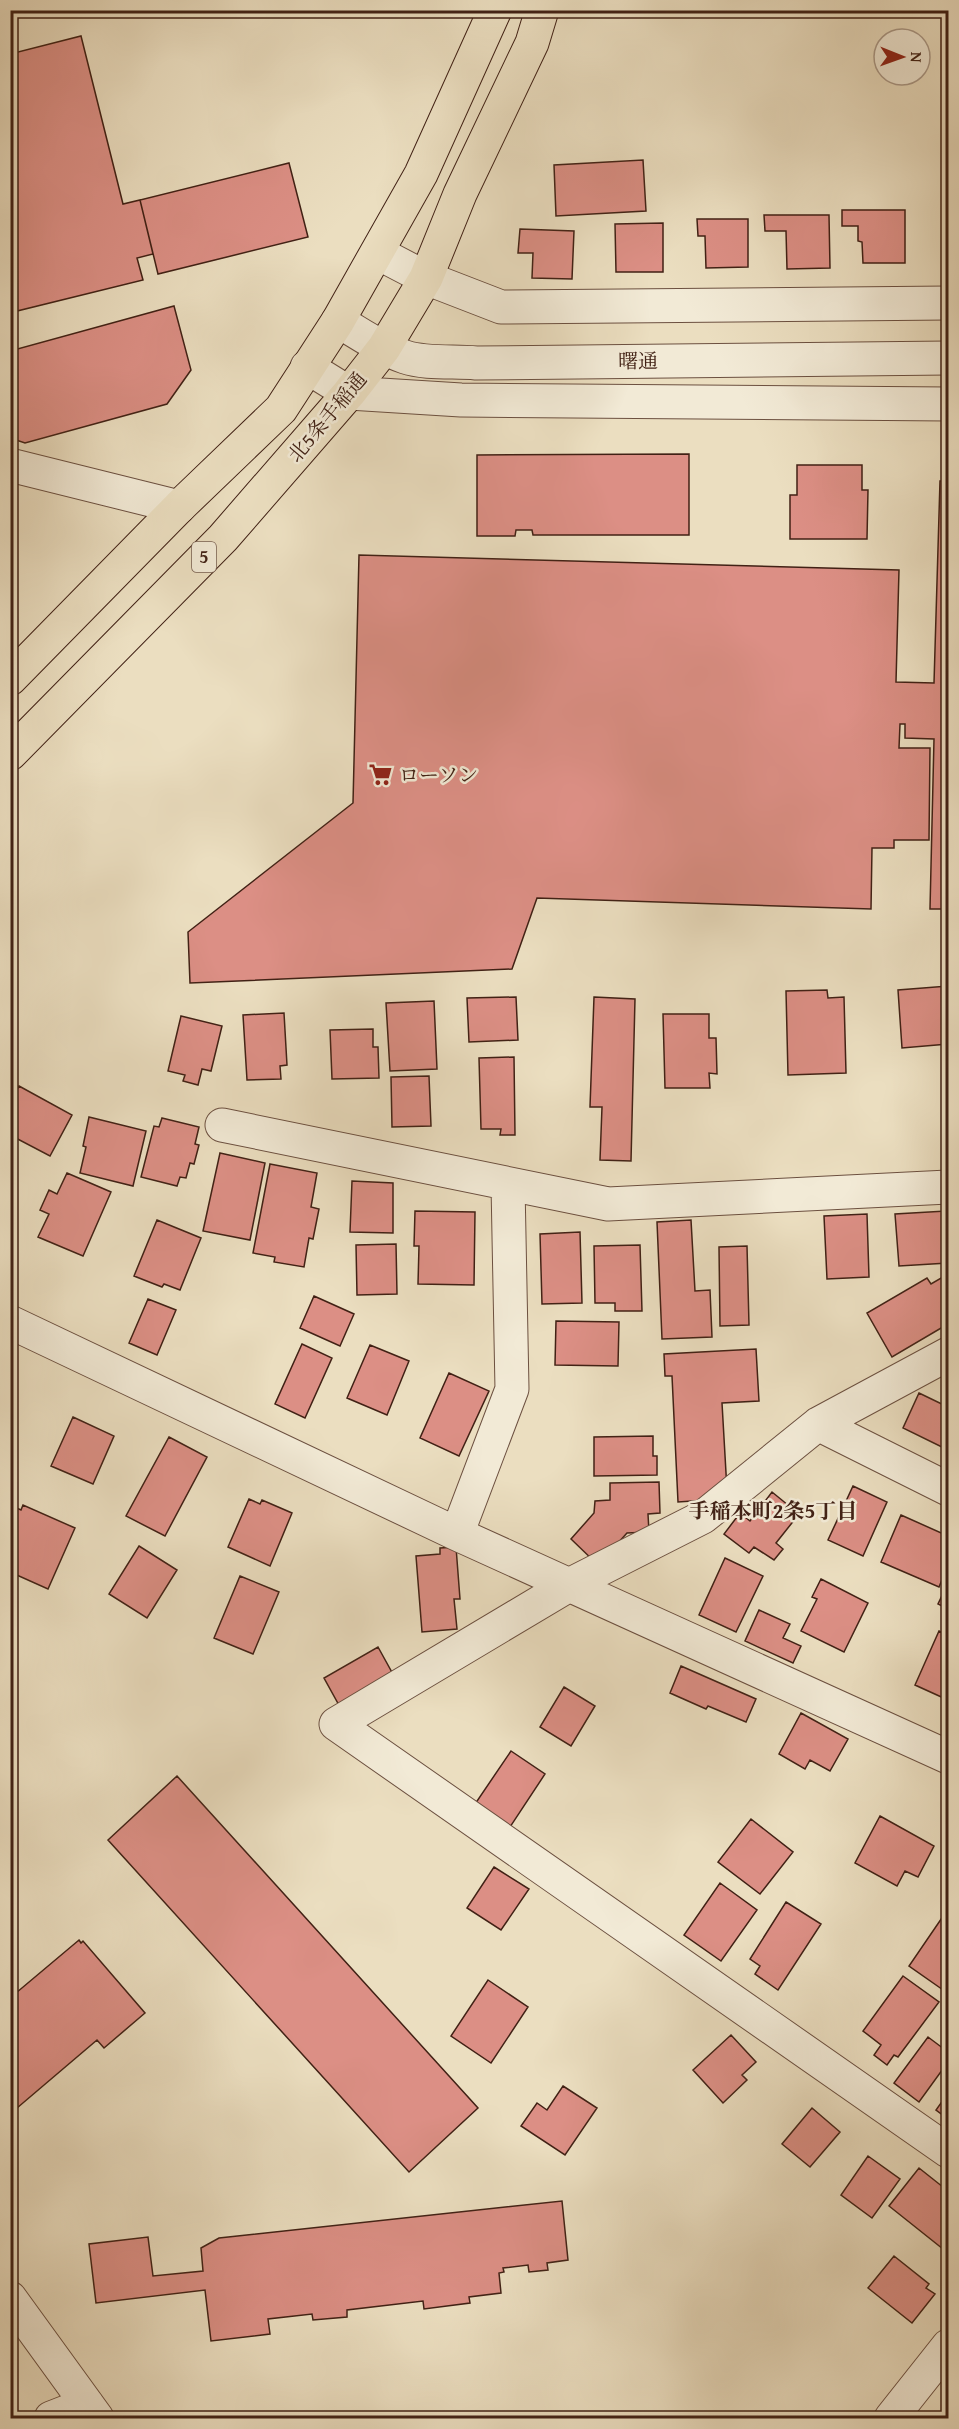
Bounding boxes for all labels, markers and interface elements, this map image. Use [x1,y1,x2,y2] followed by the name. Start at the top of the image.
[872,27,932,87] north arrow
[905,52,929,63] text: N
[618,346,658,375] street label: 曙通
[280,365,373,468] street label: 北5条手稲通
[192,542,216,572] road number: 5
[399,760,478,789] place label: ローソン
[368,762,394,788] supermarket icon: ローソン
[689,1495,857,1526] district label: 手稲本町2条5丁目

